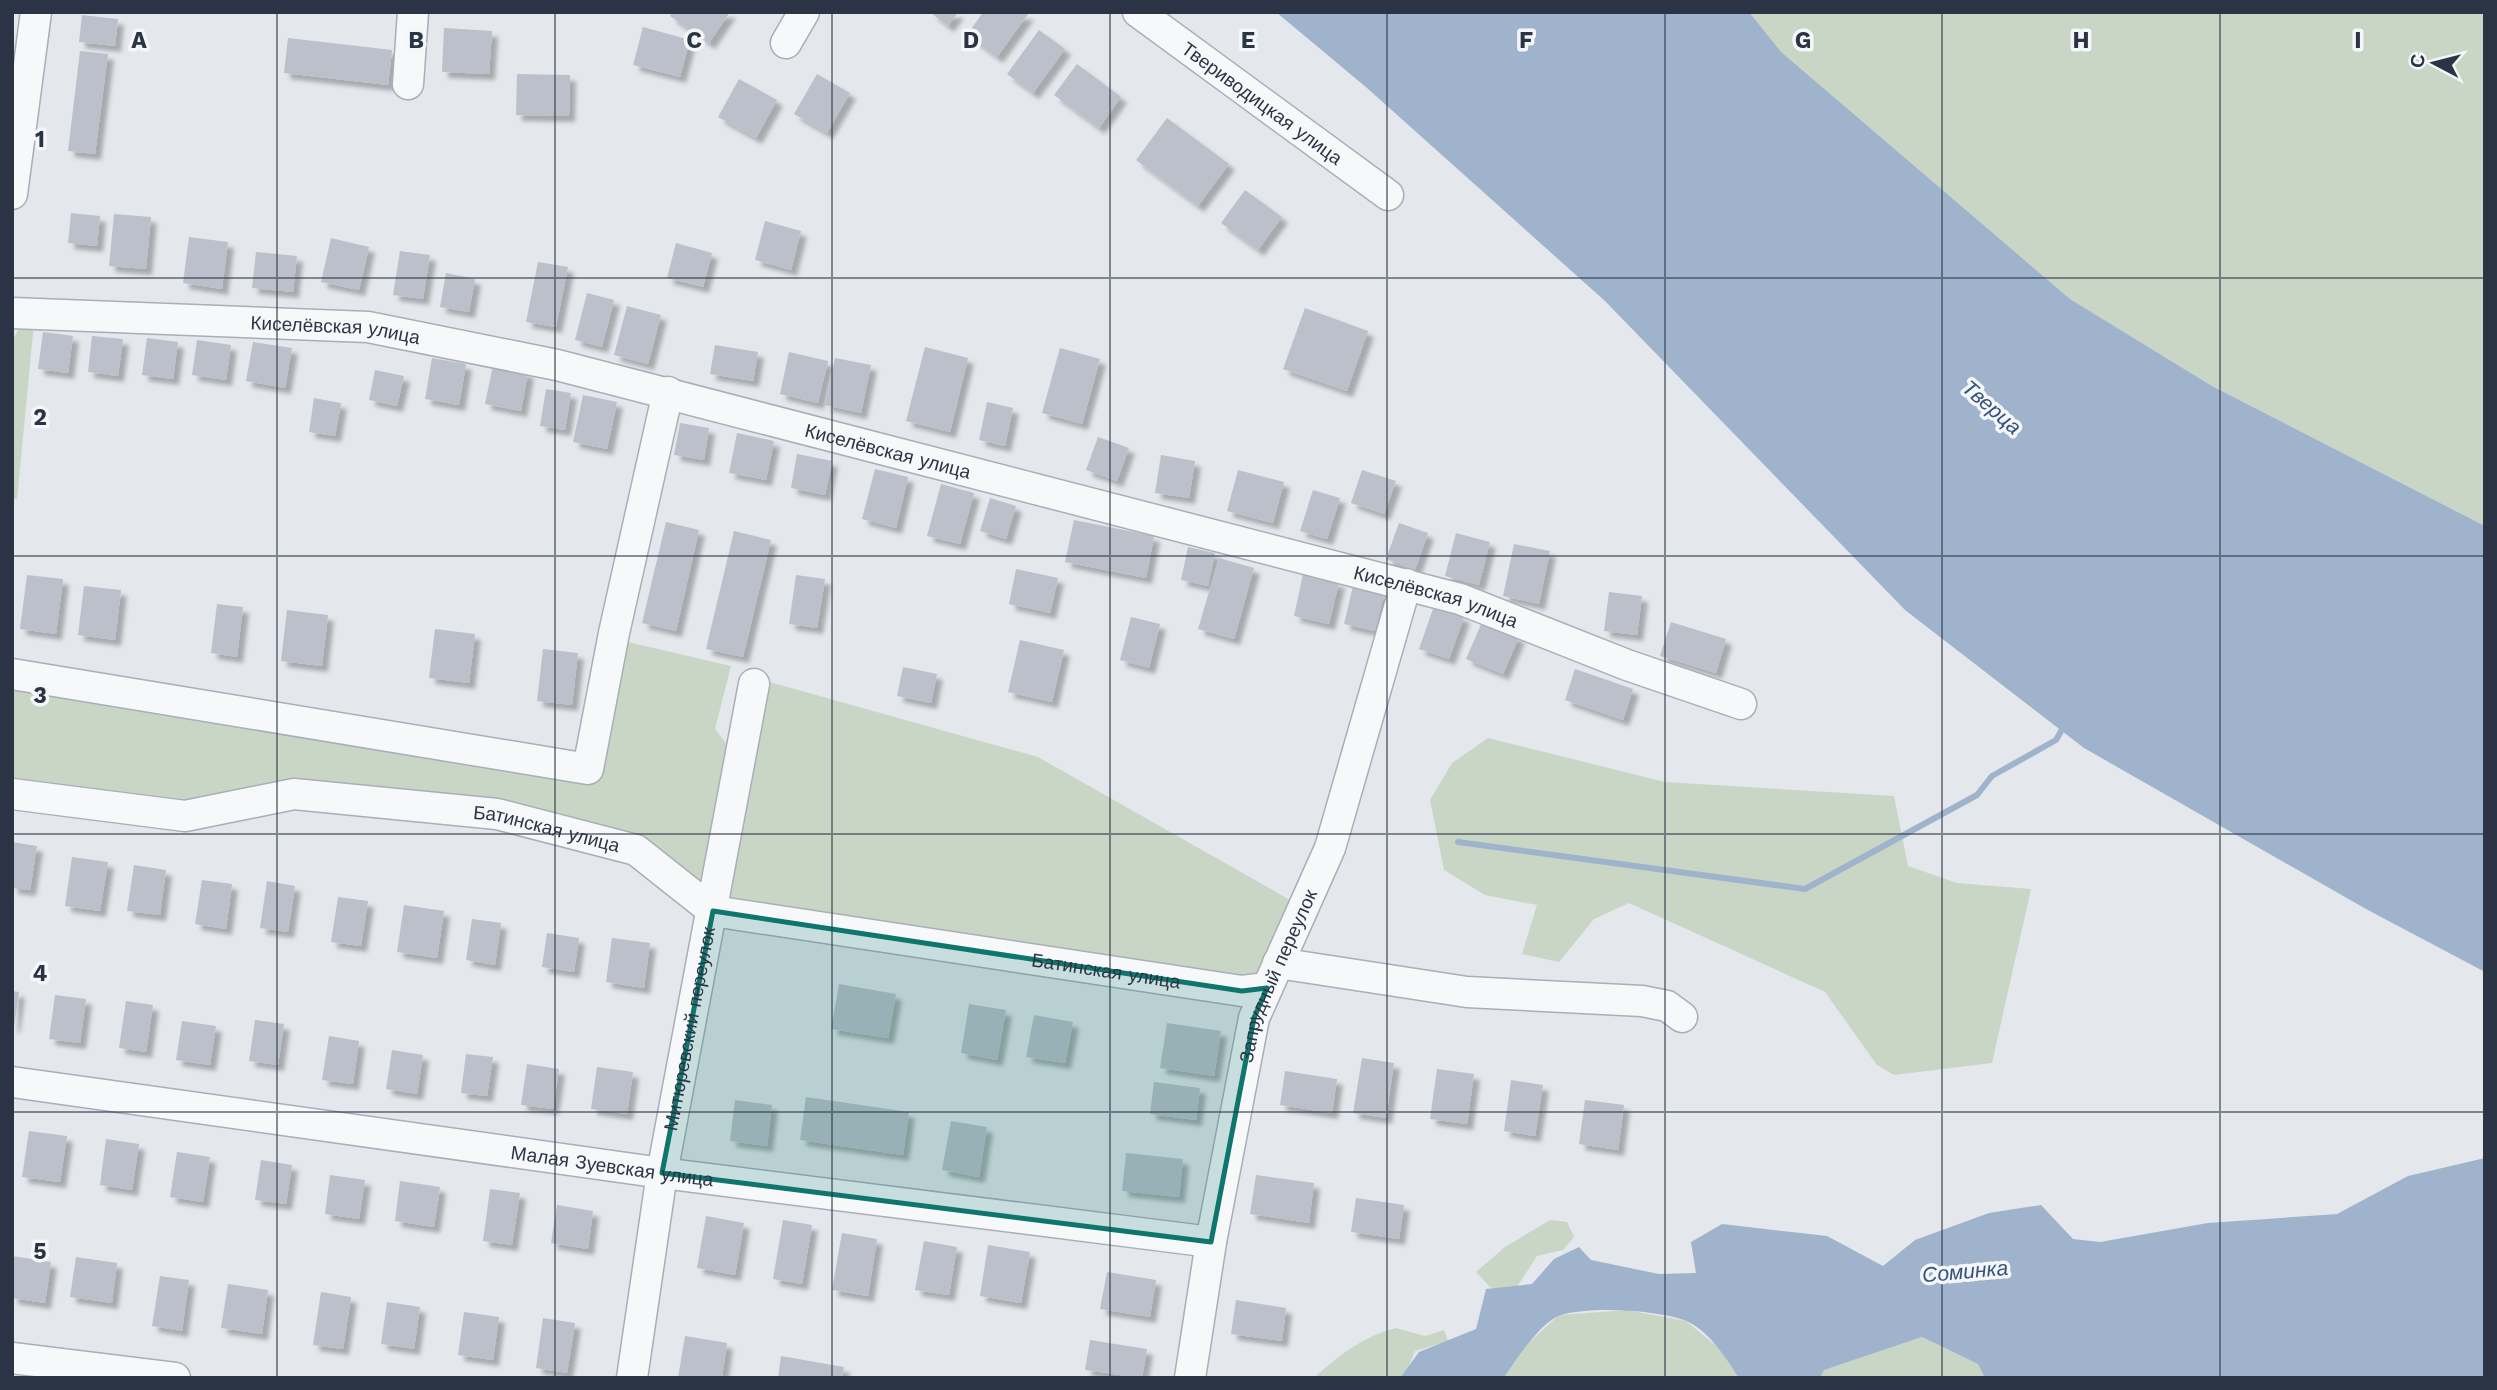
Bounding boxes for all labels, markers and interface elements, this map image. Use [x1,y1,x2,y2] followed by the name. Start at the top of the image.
[131,27,147,54] text: A
[408,27,424,54] text: B
[686,27,702,54] text: C
[963,27,979,54] text: D
[1241,27,1255,54] text: E
[1519,27,1533,54] text: F
[1795,27,1811,54] text: G
[2072,27,2090,54] text: H
[2354,27,2362,54] text: I
[2399,28,2469,98] north arrow
[1177,37,1347,170] street label: Твериводицкая улица
[2405,53,2430,69] text: С
[35,126,45,153] text: 1
[250,311,423,349] street label: Киселёвская улица
[1957,375,2027,439] water label: Тверца
[33,404,47,431] text: 2
[803,418,974,483] street label: Киселёвская улица
[1351,560,1522,632] street label: Киселёвская улица
[33,682,47,709] text: 3
[472,800,623,857] street label: Батинская улица
[1234,885,1322,1065] street label: Запрудный переулок
[659,924,720,1133] street label: Митюревский переулок
[1030,948,1183,993] street label: Батинская улица
[33,960,48,987] text: 4
[509,1140,715,1191] street label: Малая Зуевская улица
[33,1238,47,1265] text: 5
[1921,1255,2009,1287] water label: Соминка

